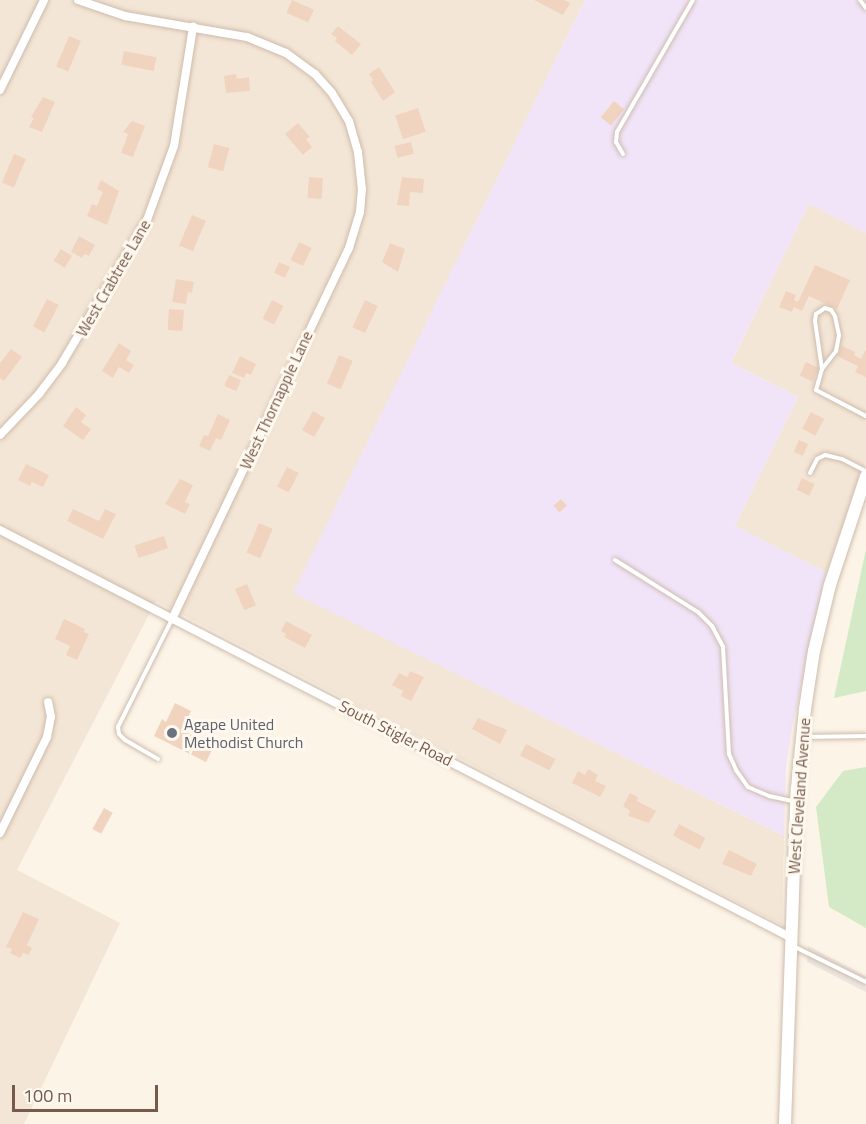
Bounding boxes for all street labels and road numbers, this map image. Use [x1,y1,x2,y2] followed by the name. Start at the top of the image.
[72,216,154,340] street label: West Crabtree Lane
[235,328,317,472] street label: West Thornapple Lane
[336,696,456,770] street label: South Stigler Road
[784,717,814,875] street label: West Cleveland Avenue

